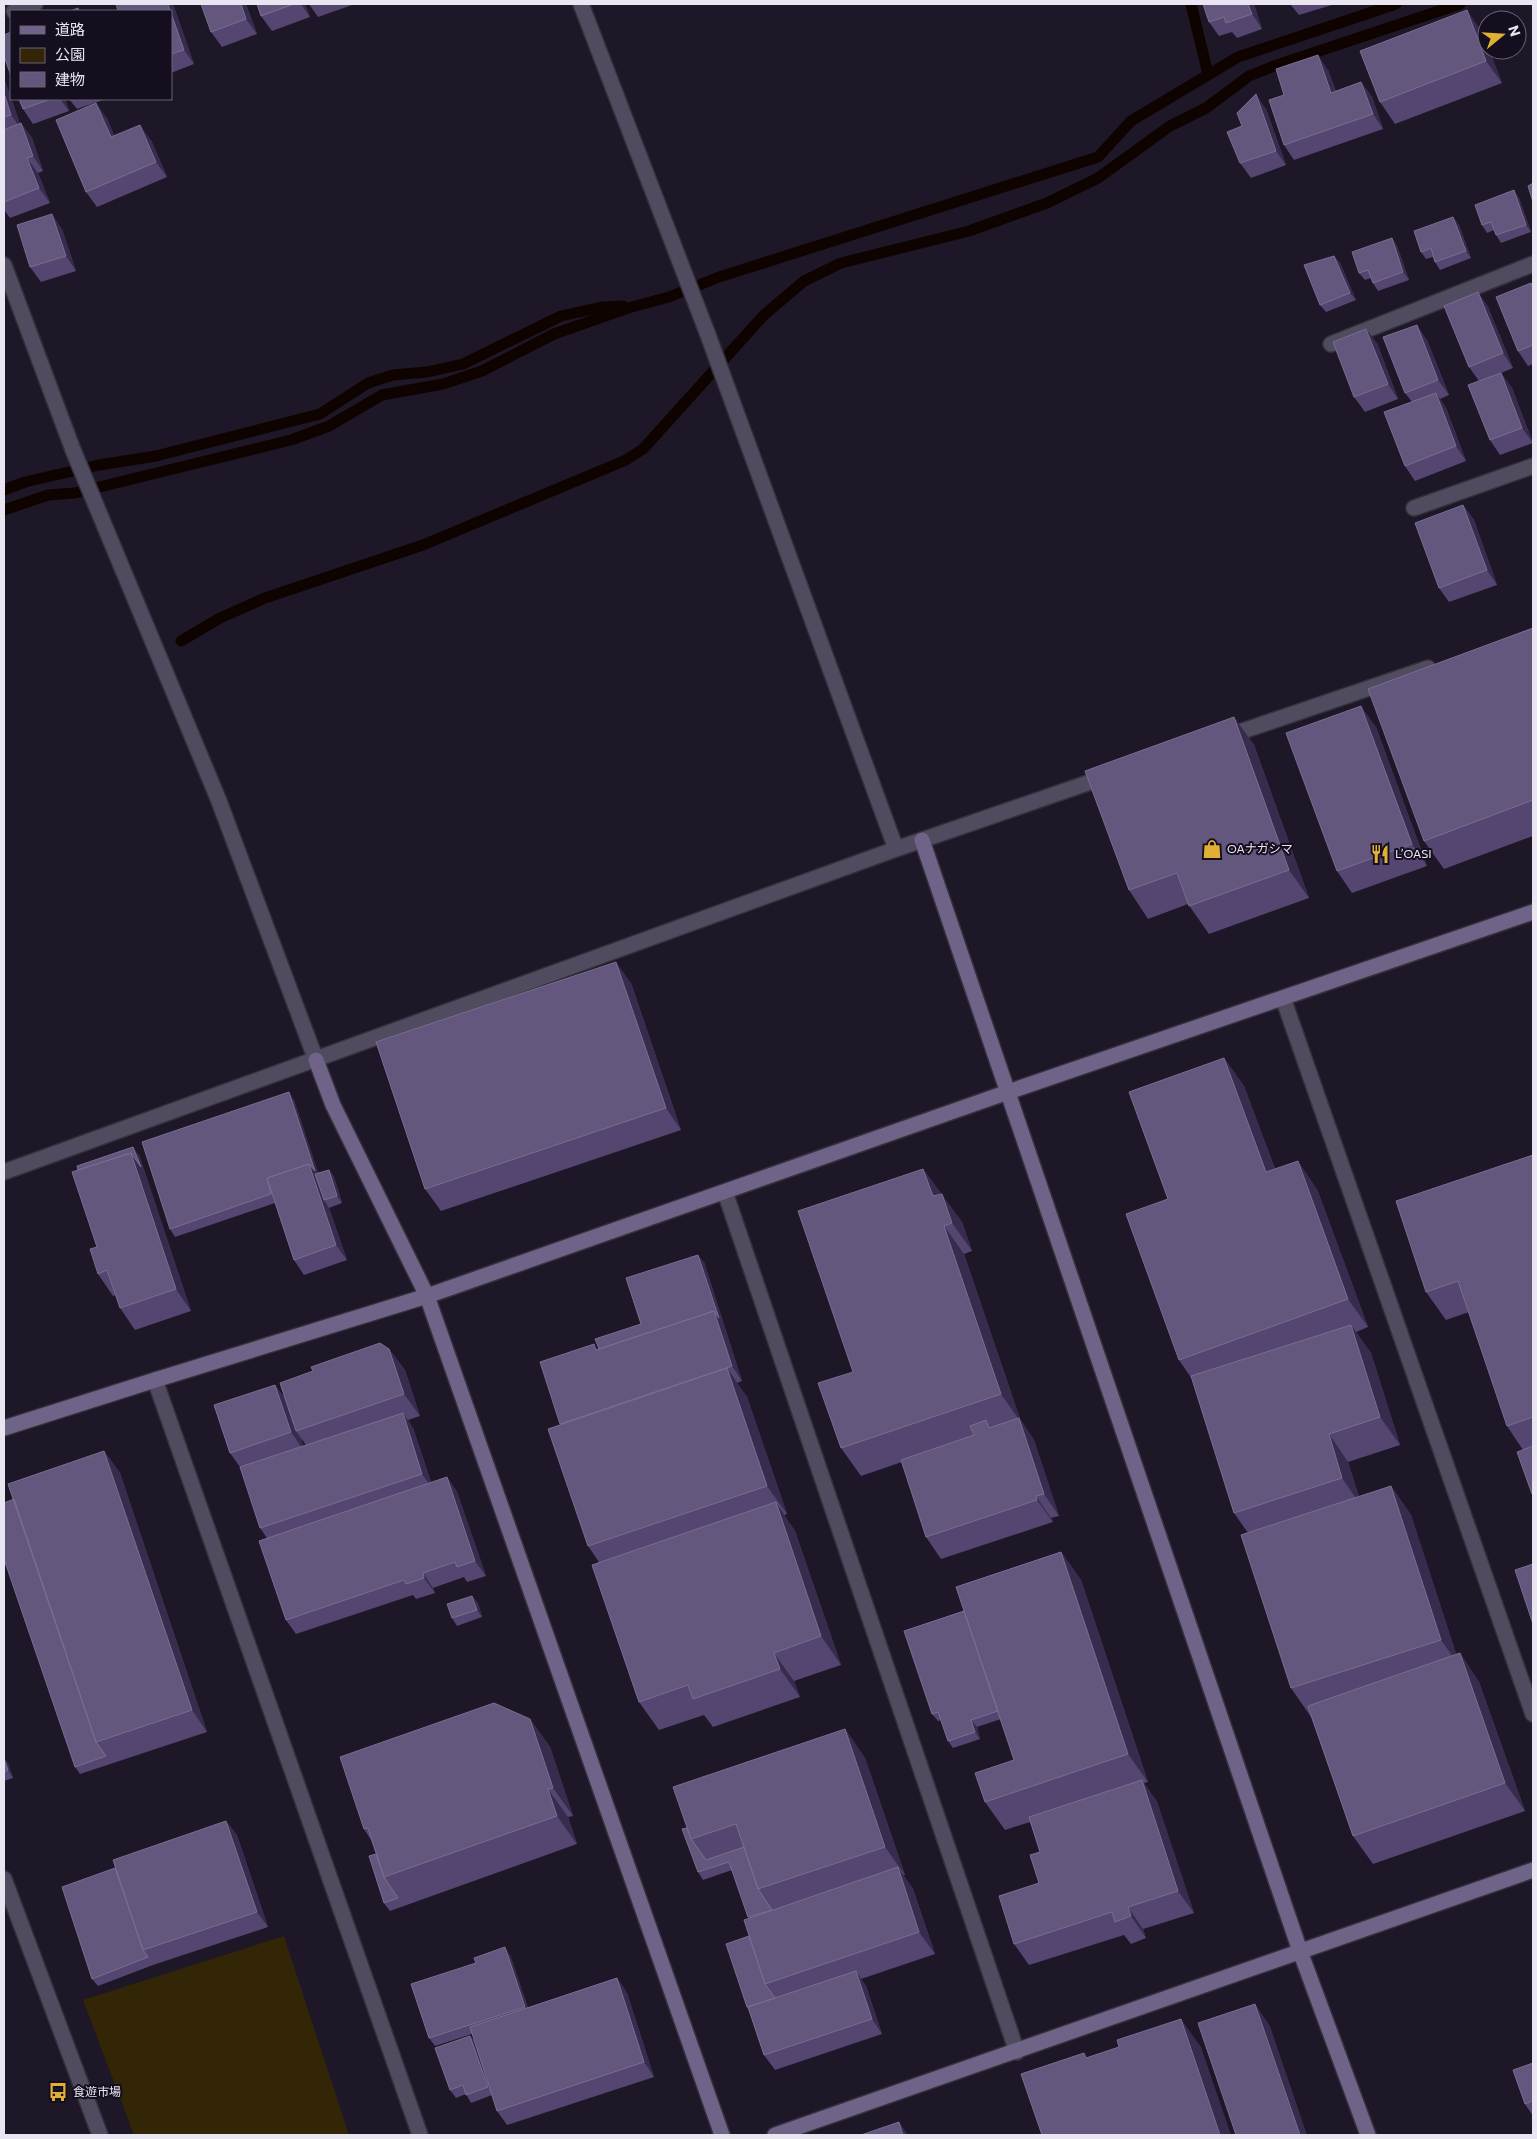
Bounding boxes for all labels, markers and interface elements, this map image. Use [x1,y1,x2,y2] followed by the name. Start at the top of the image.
[10,10,172,100] legend
[1477,10,1527,60] north arrow
[55,20,85,38] text: 道路
[1505,23,1525,38] text: N
[55,45,85,63] text: 公園
[55,70,85,88] text: 建物
[1201,838,1223,860] shop icon: OAナガシマ
[1227,841,1293,855] place label: OAナガシマ
[1369,843,1391,865] restaurant icon: L’OASI
[1395,846,1432,860] place label: L’OASI
[47,2081,69,2103] bus stop icon: 食遊市場
[73,2084,121,2098] place label: 食遊市場

